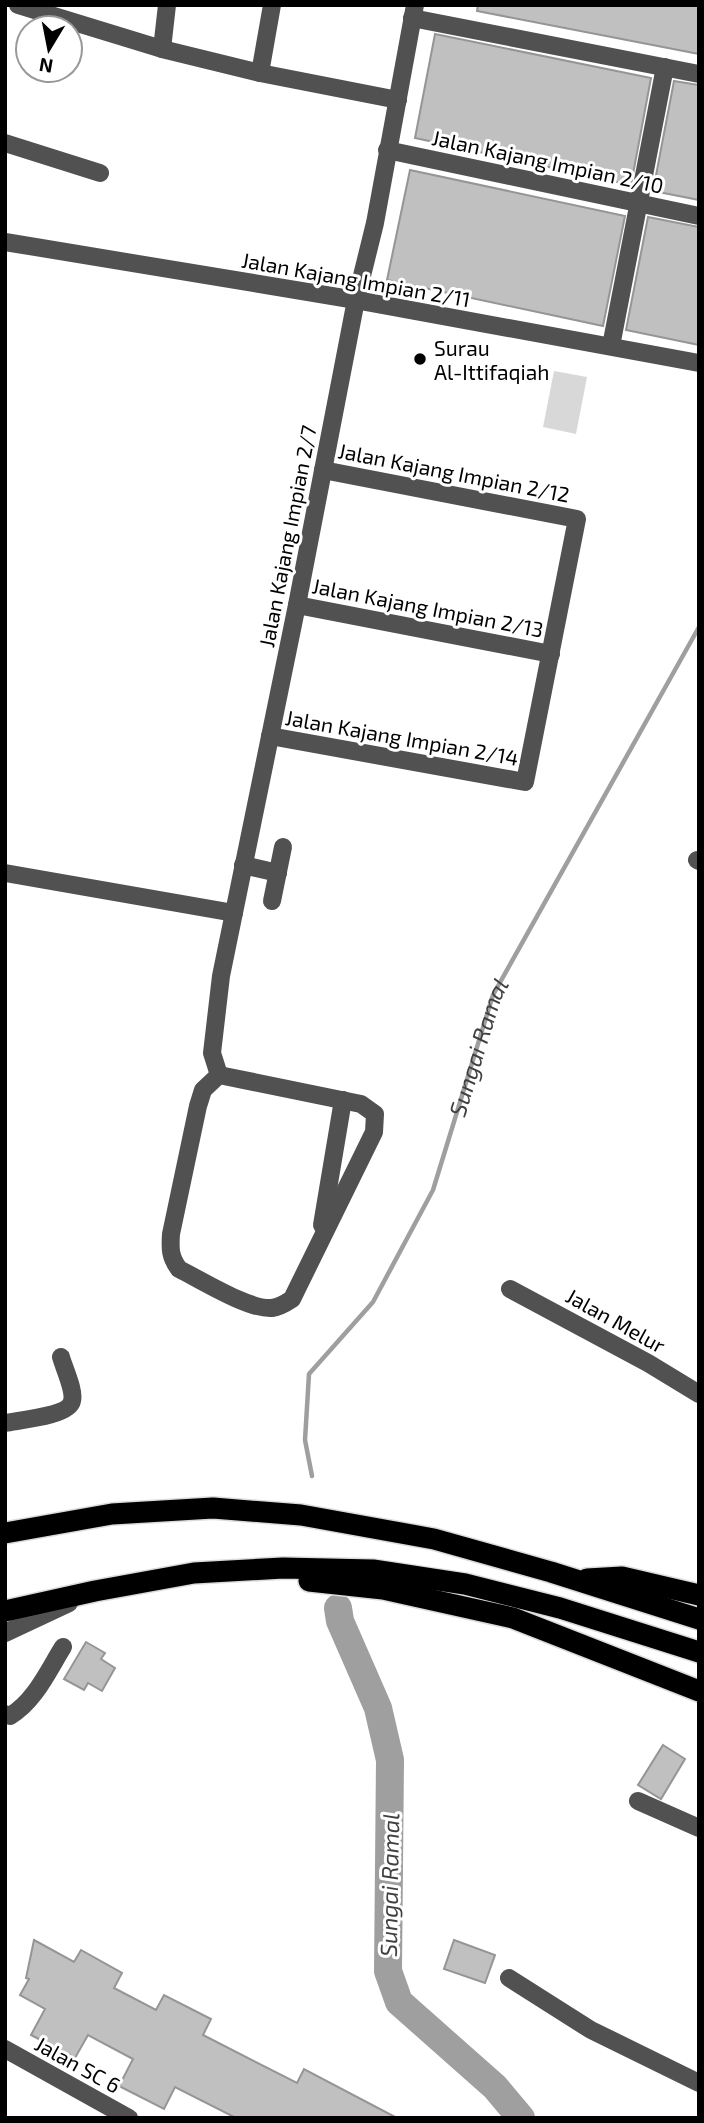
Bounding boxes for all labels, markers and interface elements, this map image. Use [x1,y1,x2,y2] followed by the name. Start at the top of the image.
[14,14,84,84] north arrow
[37,54,55,79] text: N
[430,124,666,199] street label: Jalan Kajang Impian 2/10
[240,247,472,312] street label: Jalan Kajang Impian 2/11
[434,335,549,384] place label: Surau Al-Ittifaqiah
[412,351,428,367] marker: Surau Al-Ittifaqiah
[253,423,322,649] street label: Jalan Kajang Impian 2/7
[336,437,572,508] street label: Jalan Kajang Impian 2/12
[310,572,546,643] street label: Jalan Kajang Impian 2/13
[283,704,521,771] street label: Jalan Kajang Impian 2/14
[443,973,514,1120] water label: Sungai Ramal
[562,1282,671,1358] street label: Jalan Melur
[374,1813,404,1957] water label: Sungai Ramal
[31,2030,125,2098] street label: Jalan SC 6

